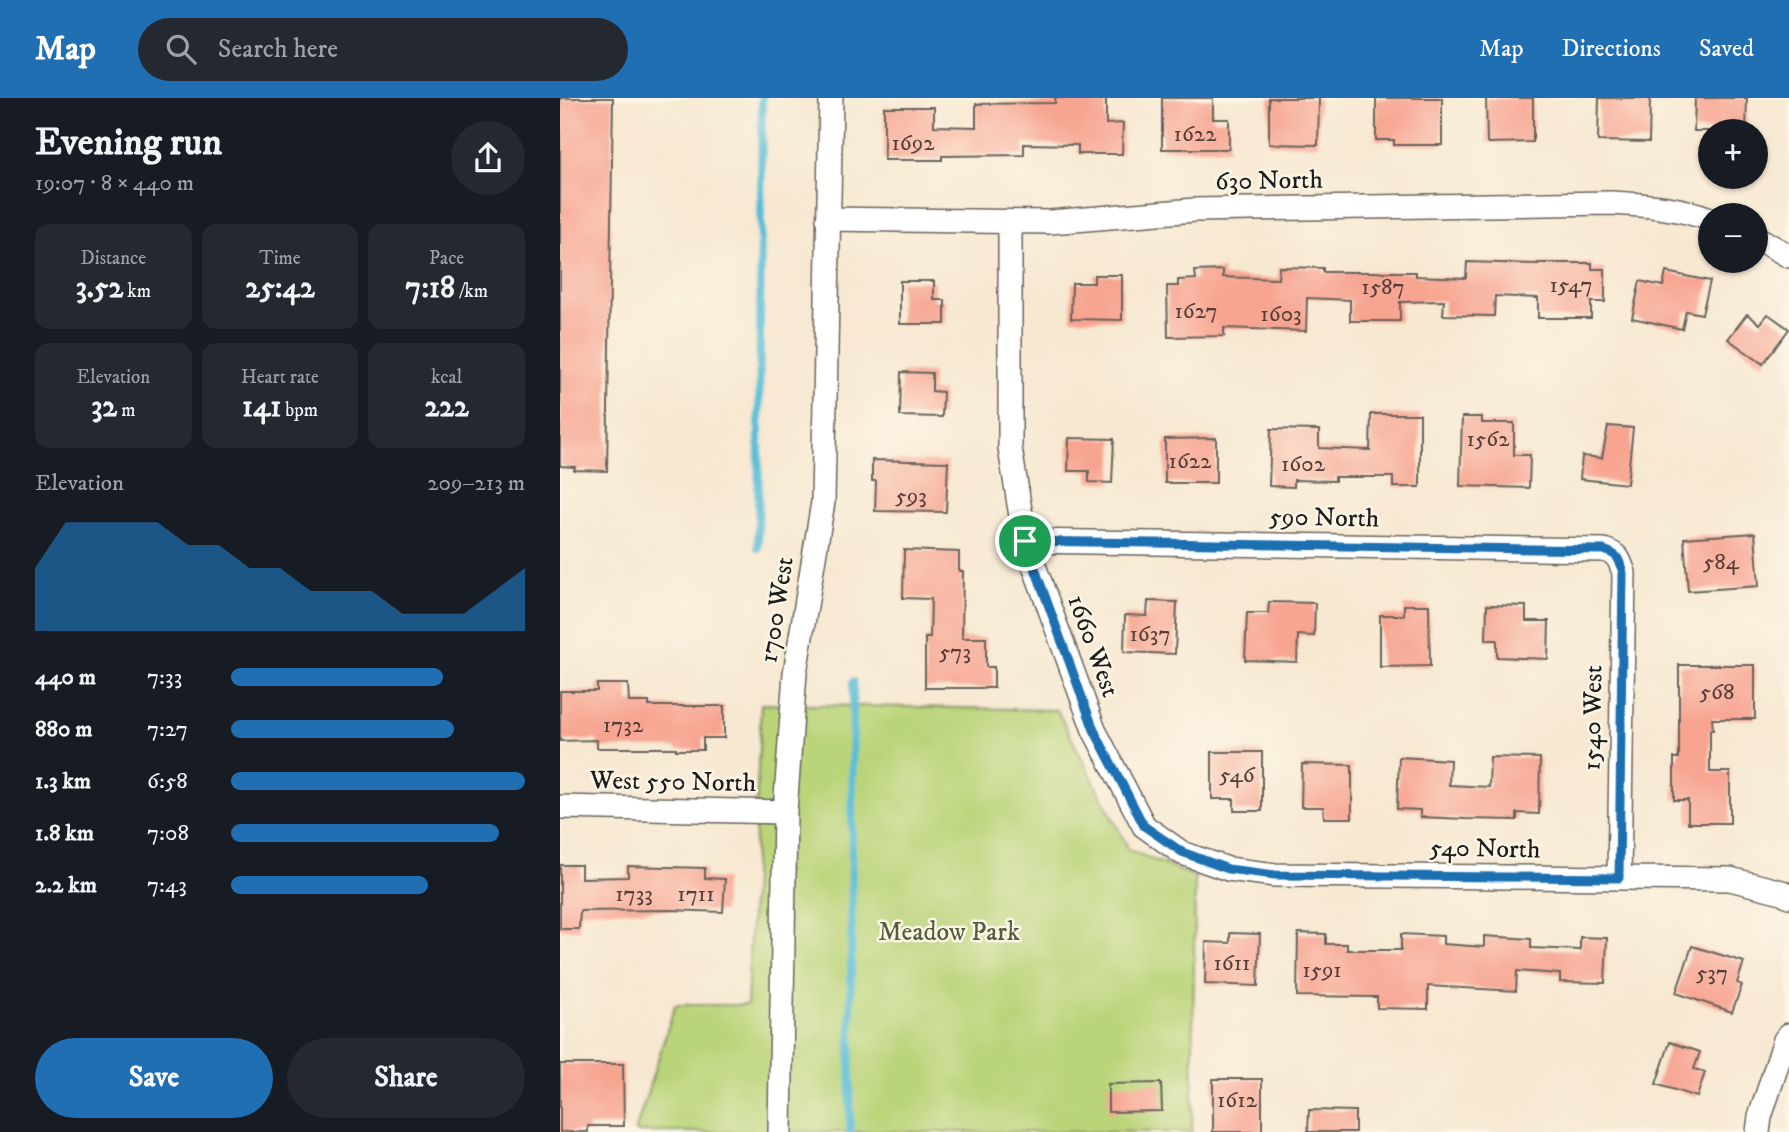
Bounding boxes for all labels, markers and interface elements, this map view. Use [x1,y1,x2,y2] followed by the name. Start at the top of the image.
[138,18,628,81] search box
[35,29,96,70] text: Map
[162,30,200,68] icon: search
[218,33,338,66] text: Search here
[1479,34,1524,64] text: Map
[1562,34,1661,64] text: Directions
[1699,34,1754,64] text: Saved
[35,119,222,167] text: Evening run
[1698,119,1768,273] map controls
[1698,119,1768,189] button: +
[1174,120,1217,149] house number: 1622
[451,121,525,195] button: share
[891,129,935,158] house number: 1692
[1215,164,1324,198] street label: 630 North
[35,169,194,198] text: 19:07 · 8 × 440 m
[1698,203,1768,273] button: −
[81,247,146,270] text: Distance
[259,247,301,270] text: Time
[429,247,464,270] text: Pace
[76,270,123,307] text: 3.52
[245,270,315,307] text: 25:42
[405,270,455,307] text: 7:18
[1549,271,1593,300] house number: 1547
[1361,273,1405,302] house number: 1587
[123,280,151,303] text: km
[455,280,488,303] text: /km
[1174,297,1218,326] house number: 1627
[1260,300,1302,329] house number: 1603
[77,366,150,389] text: Elevation
[241,366,319,389] text: Heart rate
[431,366,462,389] text: kcal
[91,389,117,426] text: 32
[242,389,281,426] text: 141
[425,389,469,426] text: 222
[117,399,135,422] text: m
[281,399,318,422] text: bpm
[1466,425,1510,454] house number: 1562
[1169,447,1212,476] house number: 1622
[1281,450,1326,479] house number: 1602
[35,469,124,498] text: Elevation
[427,469,525,498] text: 209–213 m
[895,482,927,511] house number: 593
[1268,501,1380,535] street label: 590 North
[995,511,1055,571] pin
[1006,522,1044,560] icon: arrive
[1703,548,1740,577] house number: 584
[752,555,802,665] street label: 1700 West
[1059,590,1127,702] street label: 1660 West
[1129,620,1171,649] house number: 1637
[939,638,971,667] house number: 573
[35,663,96,692] text: 440 m
[147,663,182,692] text: 7:33
[1576,665,1610,771] street label: 1540 West
[1700,678,1734,707] house number: 568
[603,711,644,740] house number: 1732
[35,715,93,744] text: 880 m
[147,715,188,744] text: 7:27
[1219,761,1256,790] house number: 546
[589,764,757,800] street label: West 550 North
[35,767,91,796] text: 1.3 km
[147,767,188,796] text: 6:58
[35,819,94,848] text: 1.8 km
[147,819,189,848] text: 7:08
[1429,832,1541,866] street label: 540 North
[35,871,97,900] text: 2.2 km
[147,871,187,900] text: 7:43
[615,880,653,909] house number: 1733
[677,880,715,909] house number: 1711
[878,916,1020,949] park label: Meadow Park
[1213,949,1251,978] house number: 1611
[1302,956,1342,985] house number: 1591
[1696,959,1728,988] house number: 537
[35,1038,273,1118] button: Save
[287,1038,525,1118] button: Share
[1217,1086,1258,1115] house number: 1612

